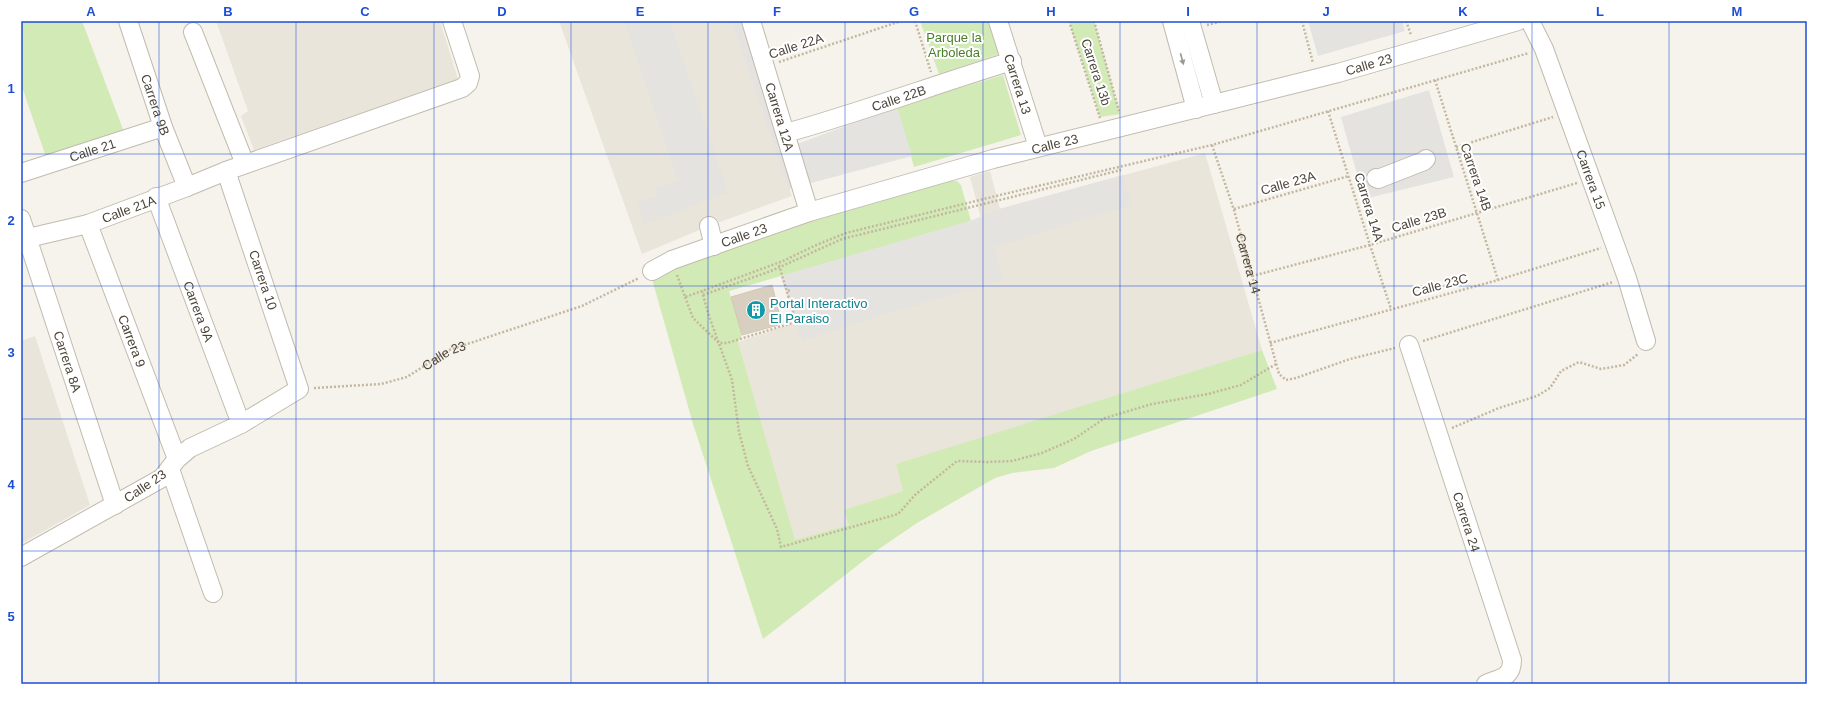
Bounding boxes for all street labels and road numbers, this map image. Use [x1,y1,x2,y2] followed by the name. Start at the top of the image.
[767,30,825,62] street label: Calle 22A
[1078,37,1114,107] street label: Carrera 13b
[1344,50,1394,78] street label: Calle 23
[1001,52,1035,116] street label: Carrera 13
[138,72,173,137] street label: Carrera 9B
[763,81,798,153] street label: Carrera 12A
[870,82,928,114] street label: Calle 22B
[1030,131,1080,157] street label: Calle 23
[67,135,117,164] street label: Calle 21
[1457,141,1495,213] street label: Carrera 14B
[1574,148,1609,211] street label: Carrera 15
[1259,168,1317,198] street label: Calle 23A
[1351,171,1387,243] street label: Carrera 14A
[100,192,158,226] street label: Calle 21A
[1390,205,1448,235] street label: Calle 23B
[719,220,769,250] street label: Calle 23
[1233,231,1264,295] street label: Carrera 14
[246,248,280,312] street label: Carrera 10
[1410,270,1470,300] street label: Calle 23C
[181,279,217,344] street label: Carrera 9A
[116,313,149,369] street label: Carrera 9
[51,329,85,394] street label: Carrera 8A
[419,338,467,373] street label: Calle 23
[121,466,169,506] street label: Calle 23
[1450,490,1484,554] street label: Carrera 24

